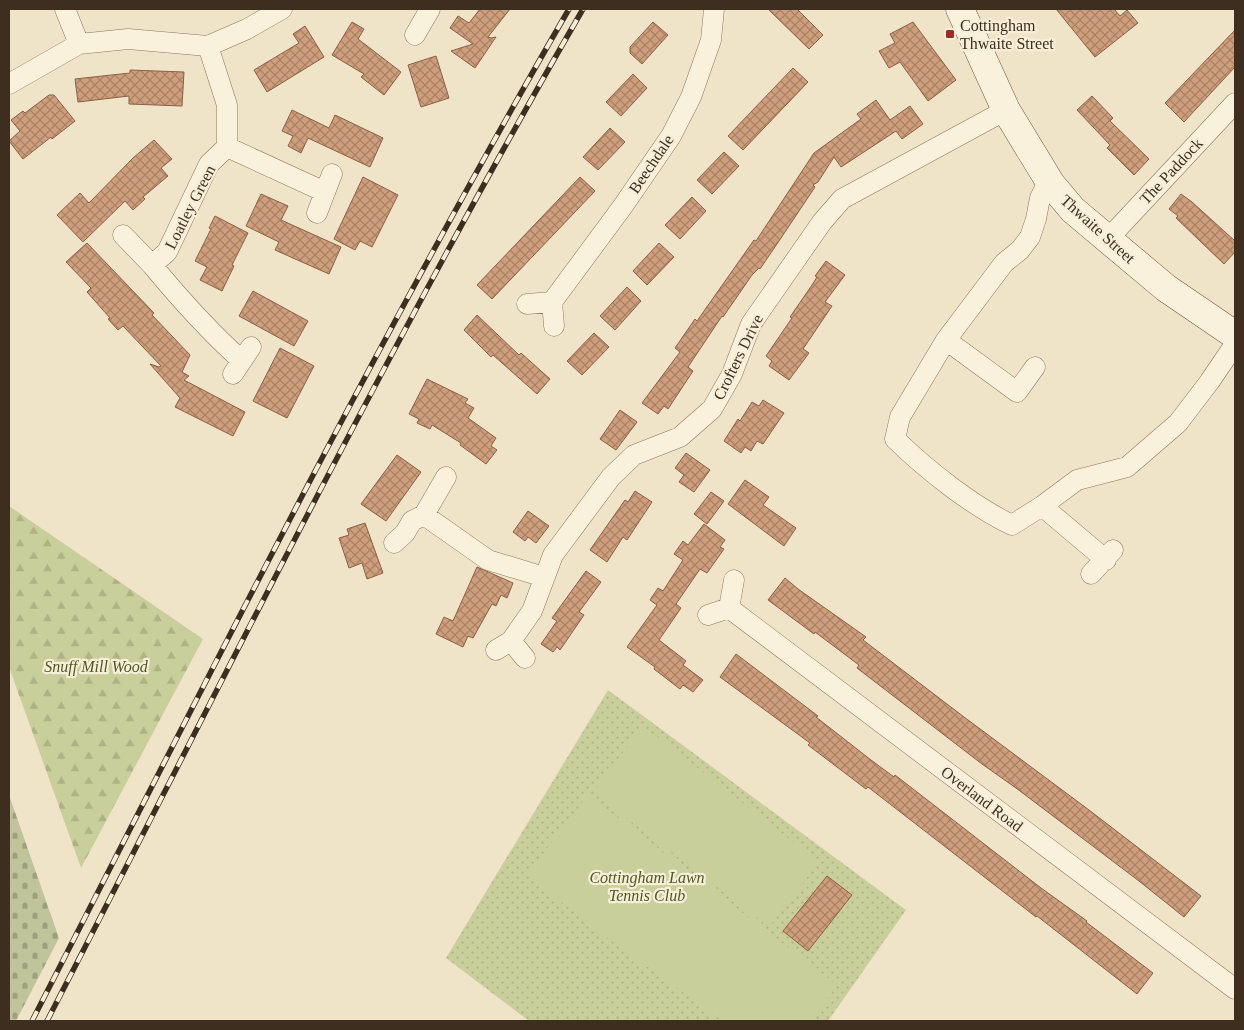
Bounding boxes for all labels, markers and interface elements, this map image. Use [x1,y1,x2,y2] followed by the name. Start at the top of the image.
[960,17,1054,52] place label: Cottingham Thwaite Street
[944,28,956,40] marker: Cottingham Thwaite Street
[625,132,677,196] street label: Beechdale
[1136,134,1206,208] street label: The Paddock
[162,162,219,252] street label: Loatley Green
[1057,191,1139,267] street label: Thwaite Street
[710,312,766,402] street label: Crofters Drive
[44,658,149,676] park label: Snuff Mill Wood
[938,763,1026,835] street label: Overland Road
[589,869,705,904] park label: Cottingham Lawn Tennis Club

